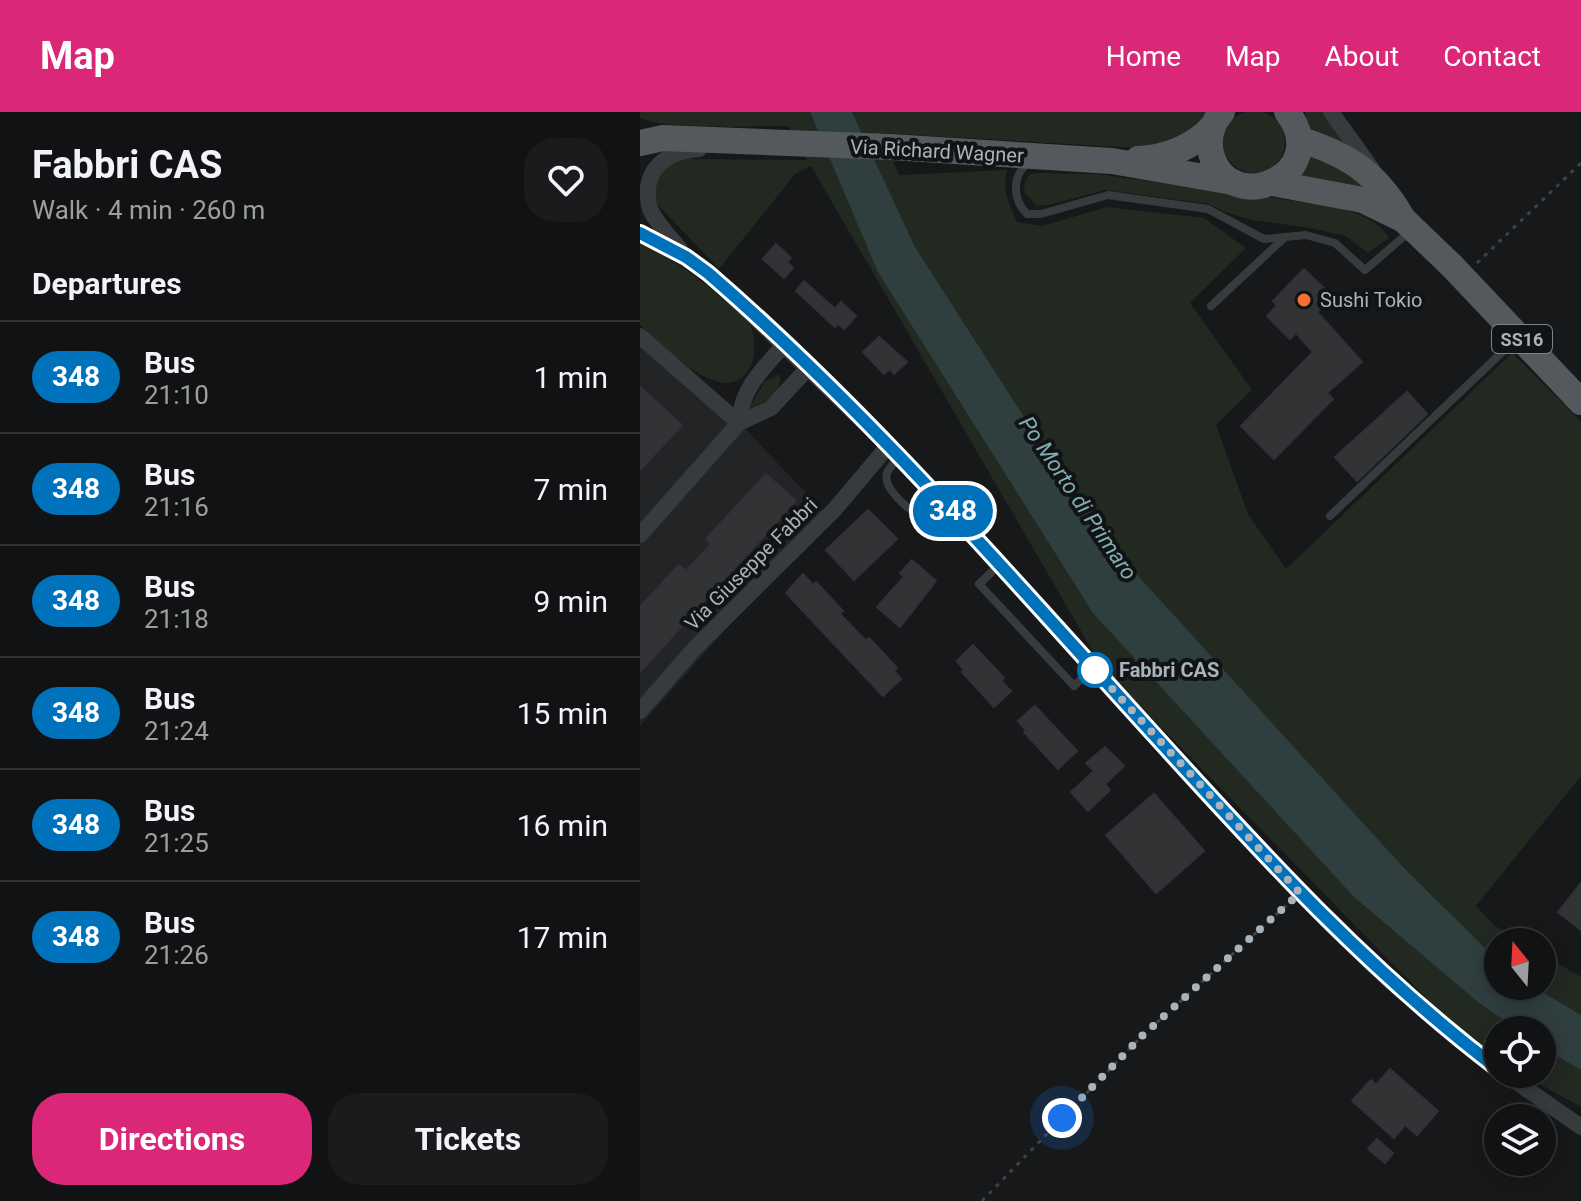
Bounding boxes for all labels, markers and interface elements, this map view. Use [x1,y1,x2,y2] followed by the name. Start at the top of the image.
[40,34,115,78] text: Map
[1106,40,1181,73] text: Home
[1225,40,1281,73] text: Map
[1325,40,1399,73] text: About
[1443,40,1541,73] text: Contact
[850,134,1025,168] street label: Via Richard Wagner
[524,138,608,222] button: heart
[32,143,223,187] text: Fabbri CAS
[32,195,265,225] text: Walk · 4 min · 260 m
[32,266,182,301] text: Departures
[1320,288,1422,312] place label: Sushi Tokio
[1295,291,1313,309] marker: Sushi Tokio
[1492,325,1552,353] road number: SS16
[144,345,195,380] text: Bus
[52,360,100,393] text: 348
[534,360,608,395] text: 1 min
[144,380,209,410] text: 21:10
[1014,412,1142,584] water label: Po Morto di Primaro
[144,457,195,492] text: Bus
[52,472,100,505] text: 348
[534,472,608,507] text: 7 min
[907,485,999,537] line badge: 348
[144,492,209,522] text: 21:16
[680,493,822,635] street label: Via Giuseppe Fabbri
[929,494,977,527] text: 348
[144,569,195,604] text: Bus
[52,584,100,617] text: 348
[534,584,608,619] text: 9 min
[144,604,209,634] text: 21:18
[1078,653,1112,687] marker: Fabbri CAS
[1119,658,1219,682] place label: Fabbri CAS
[144,681,195,716] text: Bus
[52,696,100,729] text: 348
[517,696,608,731] text: 15 min
[144,716,209,746] text: 21:24
[144,793,195,828] text: Bus
[52,808,100,841] text: 348
[517,808,608,843] text: 16 min
[144,828,209,858] text: 21:25
[144,905,195,940] text: Bus
[52,920,100,953] text: 348
[517,920,608,955] text: 17 min
[1484,928,1556,1000] north arrow
[1484,928,1556,1176] map controls
[144,940,209,970] text: 21:26
[1484,1016,1556,1088] button: locate
[32,1093,312,1185] button: Directions
[328,1093,608,1185] button: Tickets
[1042,1098,1082,1138] your location
[1484,1104,1556,1176] button: layers

